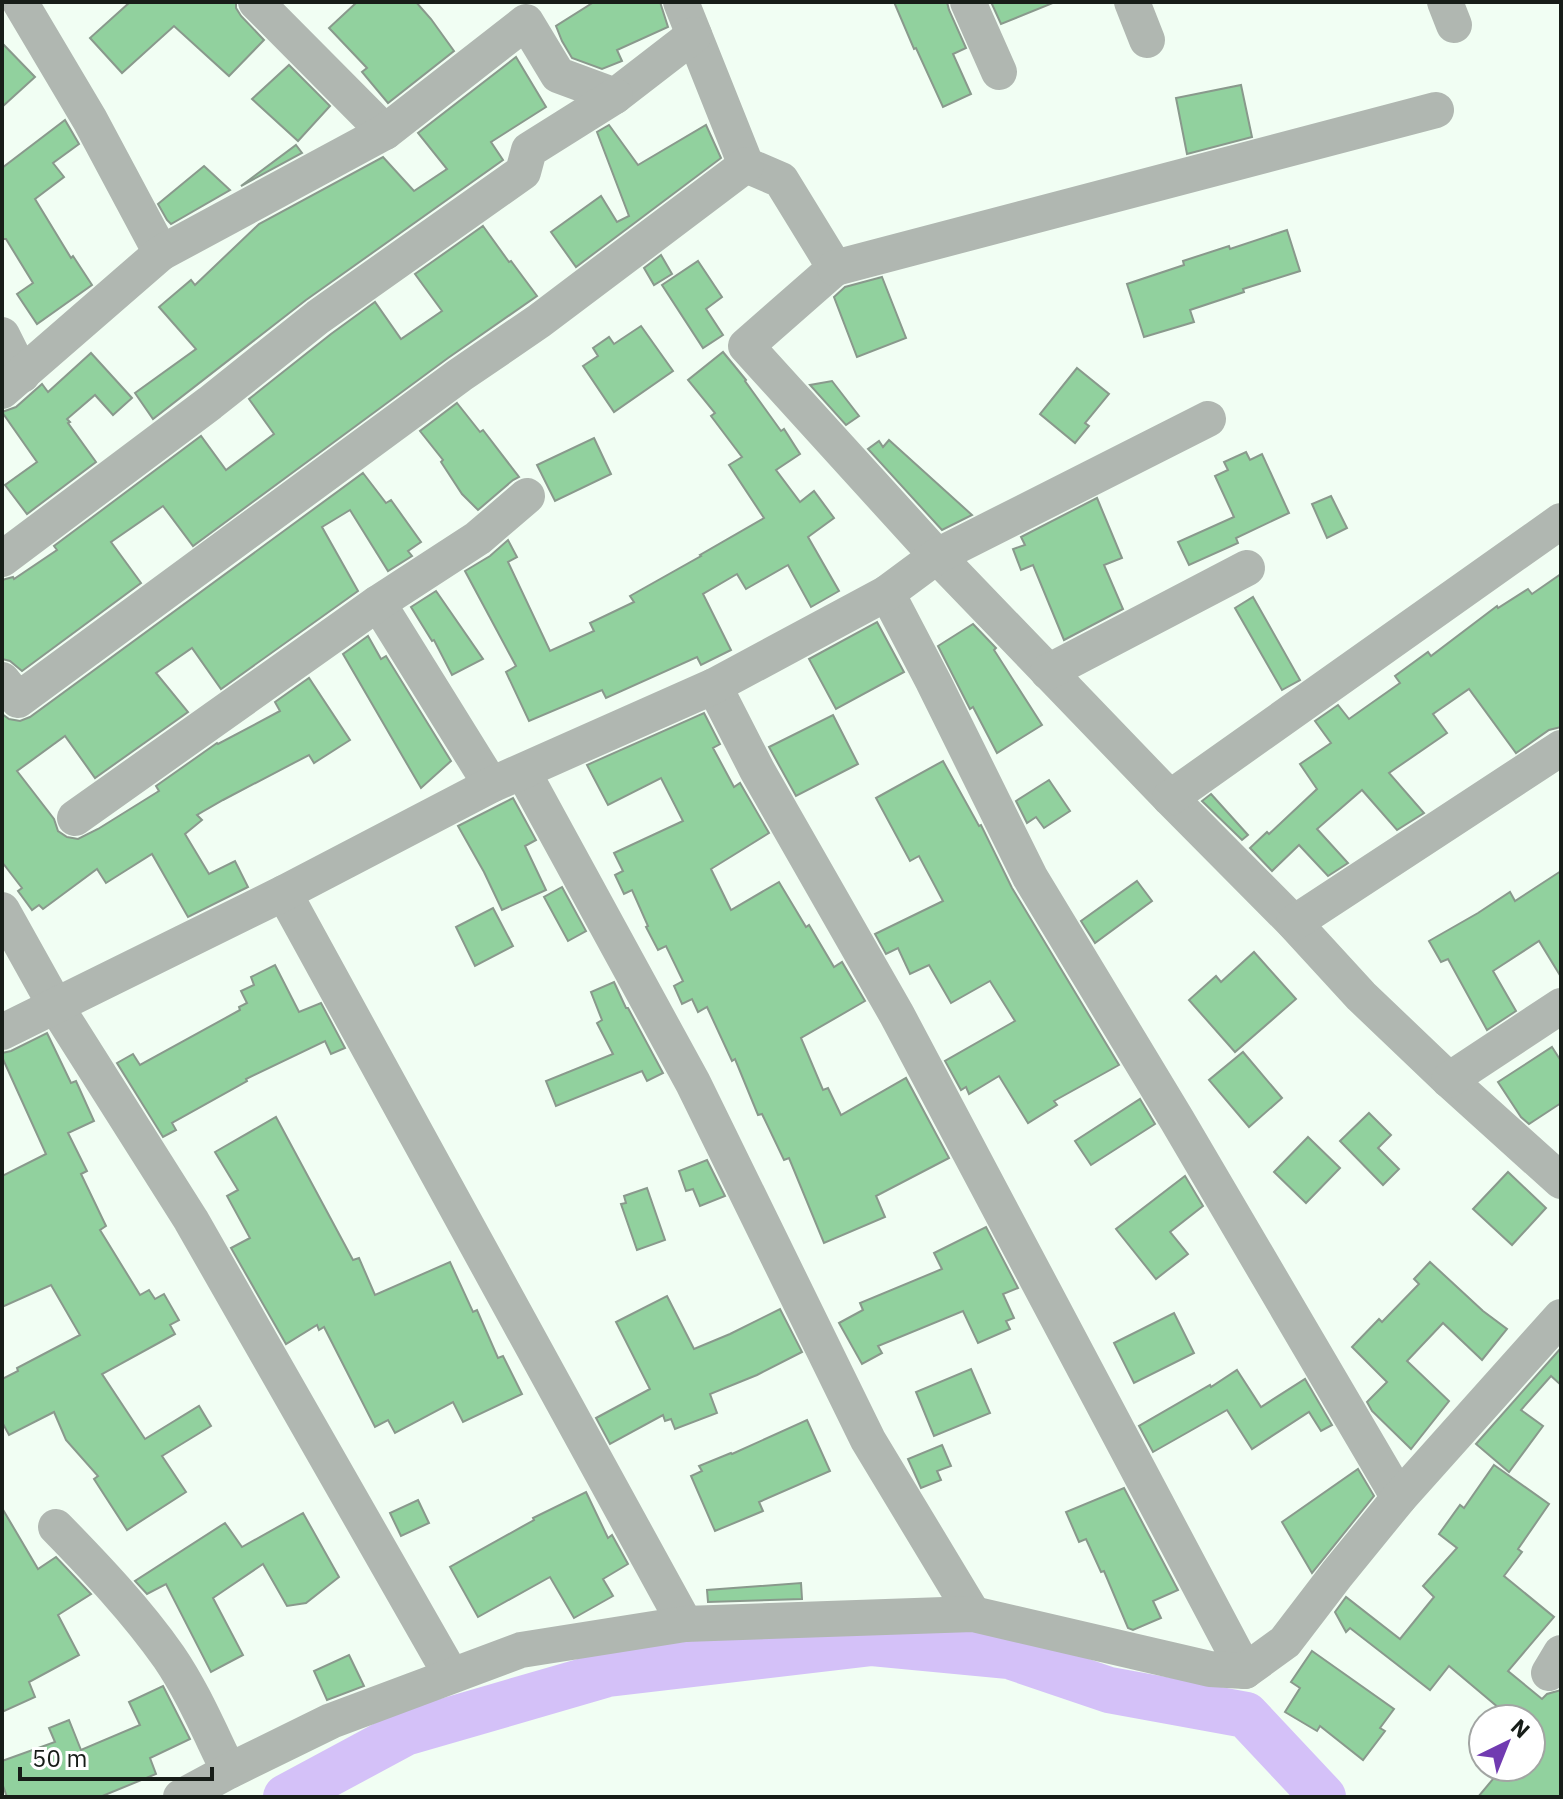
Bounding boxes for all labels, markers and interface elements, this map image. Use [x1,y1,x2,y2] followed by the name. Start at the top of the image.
[1467,1703,1547,1783] north arrow
[1505,1712,1537,1744] text: N
[20,1731,212,1781] scale bar
[32,1742,87,1774] text: 50 m

